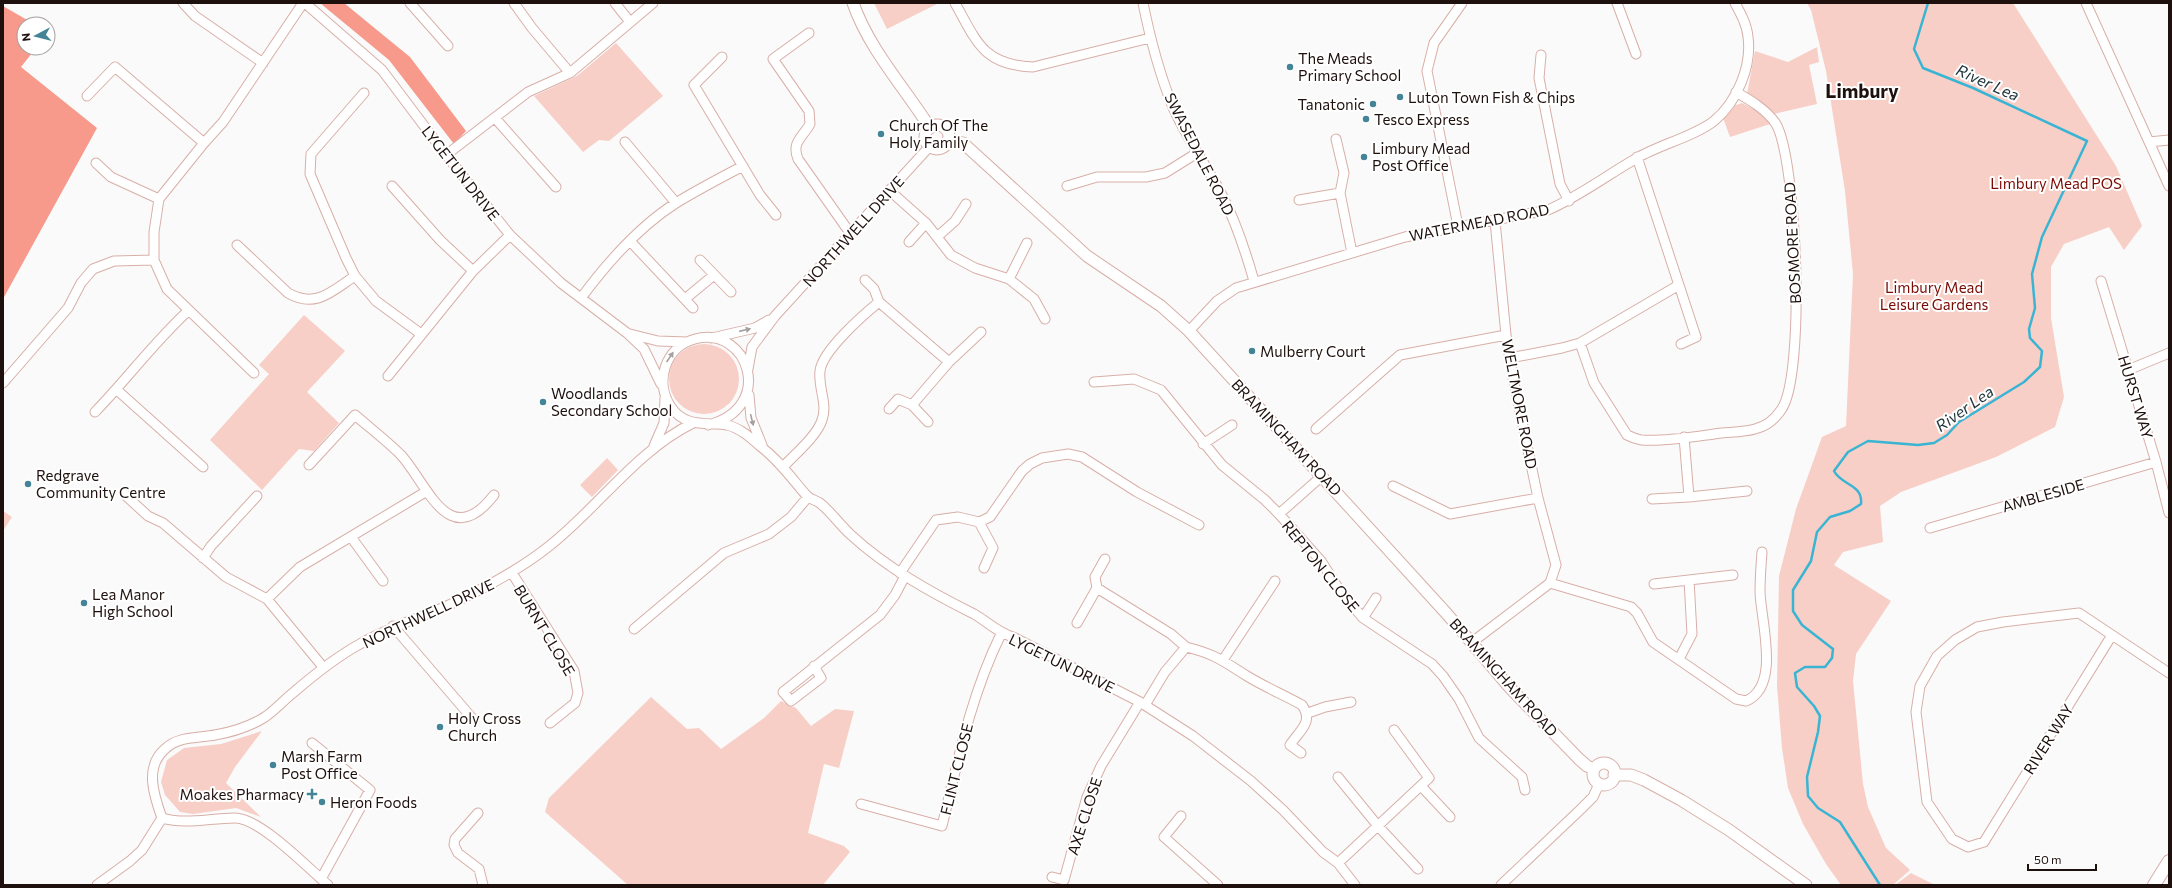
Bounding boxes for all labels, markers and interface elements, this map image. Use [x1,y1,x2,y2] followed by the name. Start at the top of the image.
[16,16,56,56] north arrow
[19,32,33,42] text: N
[1298,49,1401,84] place label: The Meads Primary School
[1954,60,2022,104] water label: River Lea
[1285,62,1295,72] marker: The Meads Primary School
[1825,79,1899,102] district label: Limbury
[1408,88,1575,106] place label: Luton Town Fish & Chips
[1161,90,1239,218] street label: SWASEDALE ROAD
[1395,92,1405,102] marker: Luton Town Fish & Chips
[1298,95,1365,113] place label: Tanatonic
[1368,99,1378,109] marker: Tanatonic
[1374,110,1470,128] place label: Tesco Express
[1361,114,1371,124] marker: Tesco Express
[889,116,988,151] place label: Church Of The Holy Family
[418,122,504,224] street label: LYGETUN DRIVE
[876,129,886,139] marker: Church Of The Holy Family
[1372,139,1470,174] place label: Limbury Mead Post Office
[1359,152,1369,162] marker: Limbury Mead Post Office
[798,172,908,290] street label: NORTHWELL DRIVE
[1990,174,2122,192] park label: Limbury Mead POS
[1780,182,1804,304] street label: BOSMORE ROAD
[1407,200,1551,244] street label: WATERMEAD ROAD
[1880,278,1988,313] park label: Limbury Mead Leisure Gardens
[739,326,751,332] one-way arrow
[1499,338,1541,470] street label: WELTMORE ROAD
[1260,342,1366,360] place label: Mulberry Court
[1247,346,1257,356] marker: Mulberry Court
[666,352,674,363] one-way arrow
[2115,353,2157,441] street label: HURST WAY
[1228,375,1346,499] street label: BRAMINGHAM ROAD
[1931,381,1997,435] water label: River Lea
[551,384,672,419] place label: Woodlands Secondary School
[538,397,548,407] marker: Woodlands Secondary School
[749,413,755,426] one-way arrow
[36,466,166,501] place label: Redgrave Community Centre
[2000,475,2086,515] street label: AMBLESIDE
[23,479,33,489] marker: Redgrave Community Centre
[1279,517,1363,615] street label: REPTON CLOSE
[359,575,497,651] street label: NORTHWELL DRIVE
[511,581,579,679] street label: BURNT CLOSE
[92,585,173,620] place label: Lea Manor High School
[79,598,89,608] marker: Lea Manor High School
[1446,614,1562,740] street label: BRAMINGHAM ROAD
[1006,630,1118,696] street label: LYGETUN DRIVE
[2019,700,2077,777] street label: RIVER WAY
[448,709,521,744] place label: Holy Cross Church
[936,721,976,817] street label: FLINT CLOSE
[435,722,445,732] marker: Holy Cross Church
[281,747,362,782] place label: Marsh Farm Post Office
[268,760,278,770] marker: Marsh Farm Post Office
[1063,775,1105,857] street label: AXE CLOSE
[180,785,304,803] place label: Moakes Pharmacy
[307,789,317,799] marker: Moakes Pharmacy
[330,793,417,811] place label: Heron Foods
[317,797,327,807] marker: Heron Foods
[2028,846,2096,872] scale bar
[2034,852,2062,866] text: 50 m

